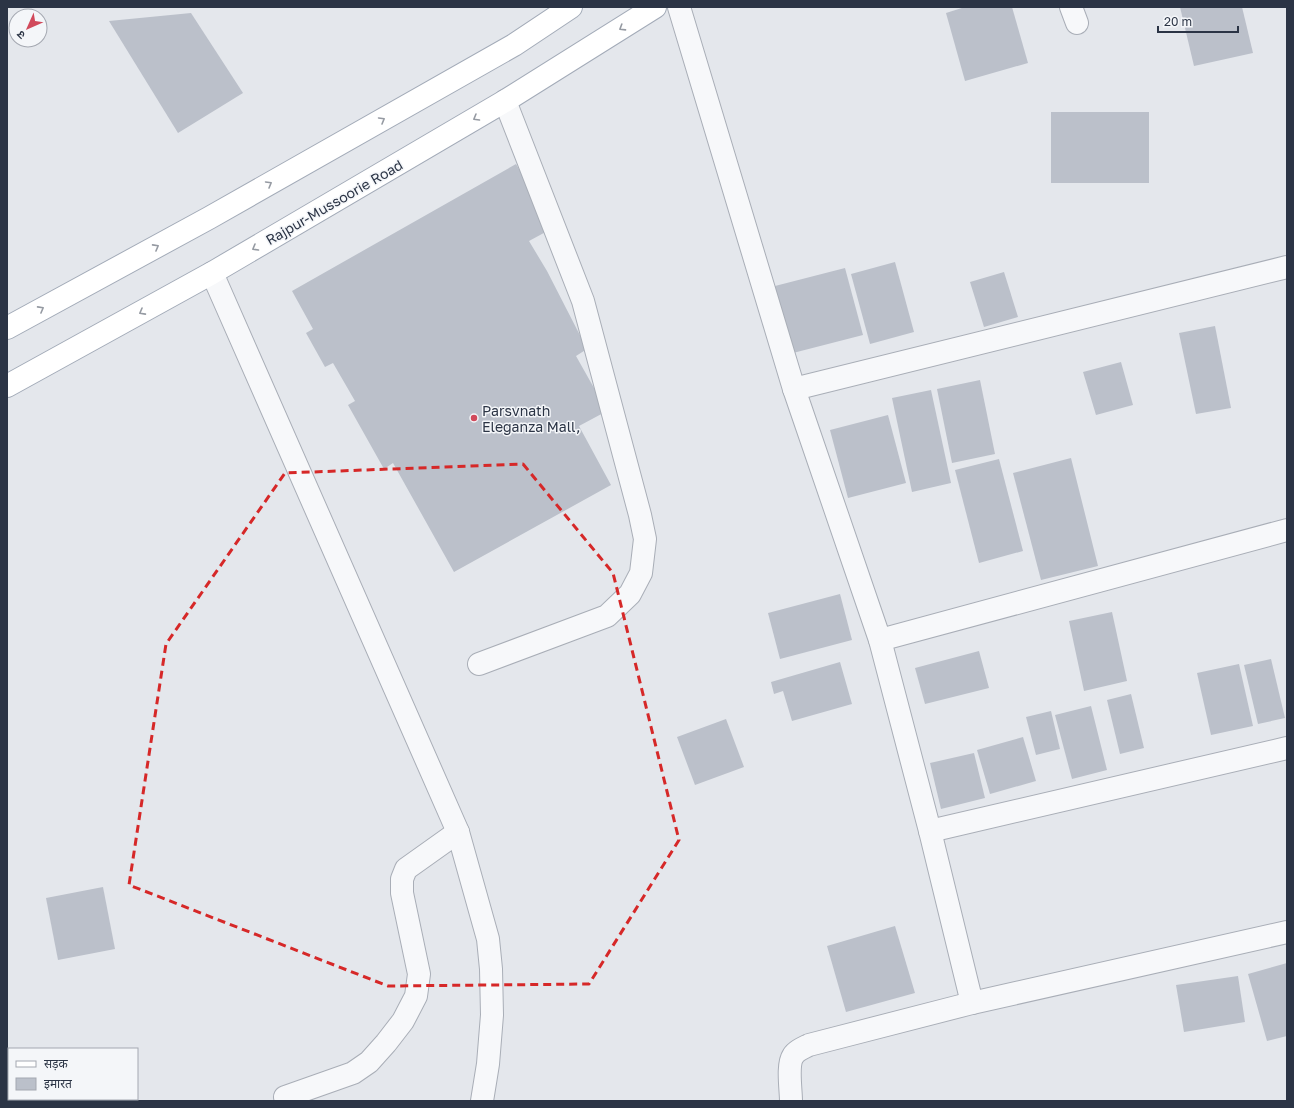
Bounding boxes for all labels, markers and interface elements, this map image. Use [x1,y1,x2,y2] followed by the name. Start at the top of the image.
[8,8,48,48] north arrow
[1158,8,1238,34] scale bar
[1164,14,1192,29] text: 20 m
[619,23,626,30] one-way arrow
[13,28,27,42] text: उ
[472,114,480,121] one-way arrow
[378,117,385,124] one-way arrow
[262,156,406,248] street label: Rajpur-Mussoorie Road
[265,181,272,188] one-way arrow
[151,244,159,252] one-way arrow
[252,244,259,251] one-way arrow
[37,306,44,314] one-way arrow
[138,307,146,315] one-way arrow
[482,402,581,435] place label: Parsvnath Eleganza Mall,
[469,413,479,423] marker: Parsvnath Eleganza Mall,
[8,1048,138,1100] legend
[44,1056,69,1071] text: सड़क
[44,1076,73,1091] text: इमारत

